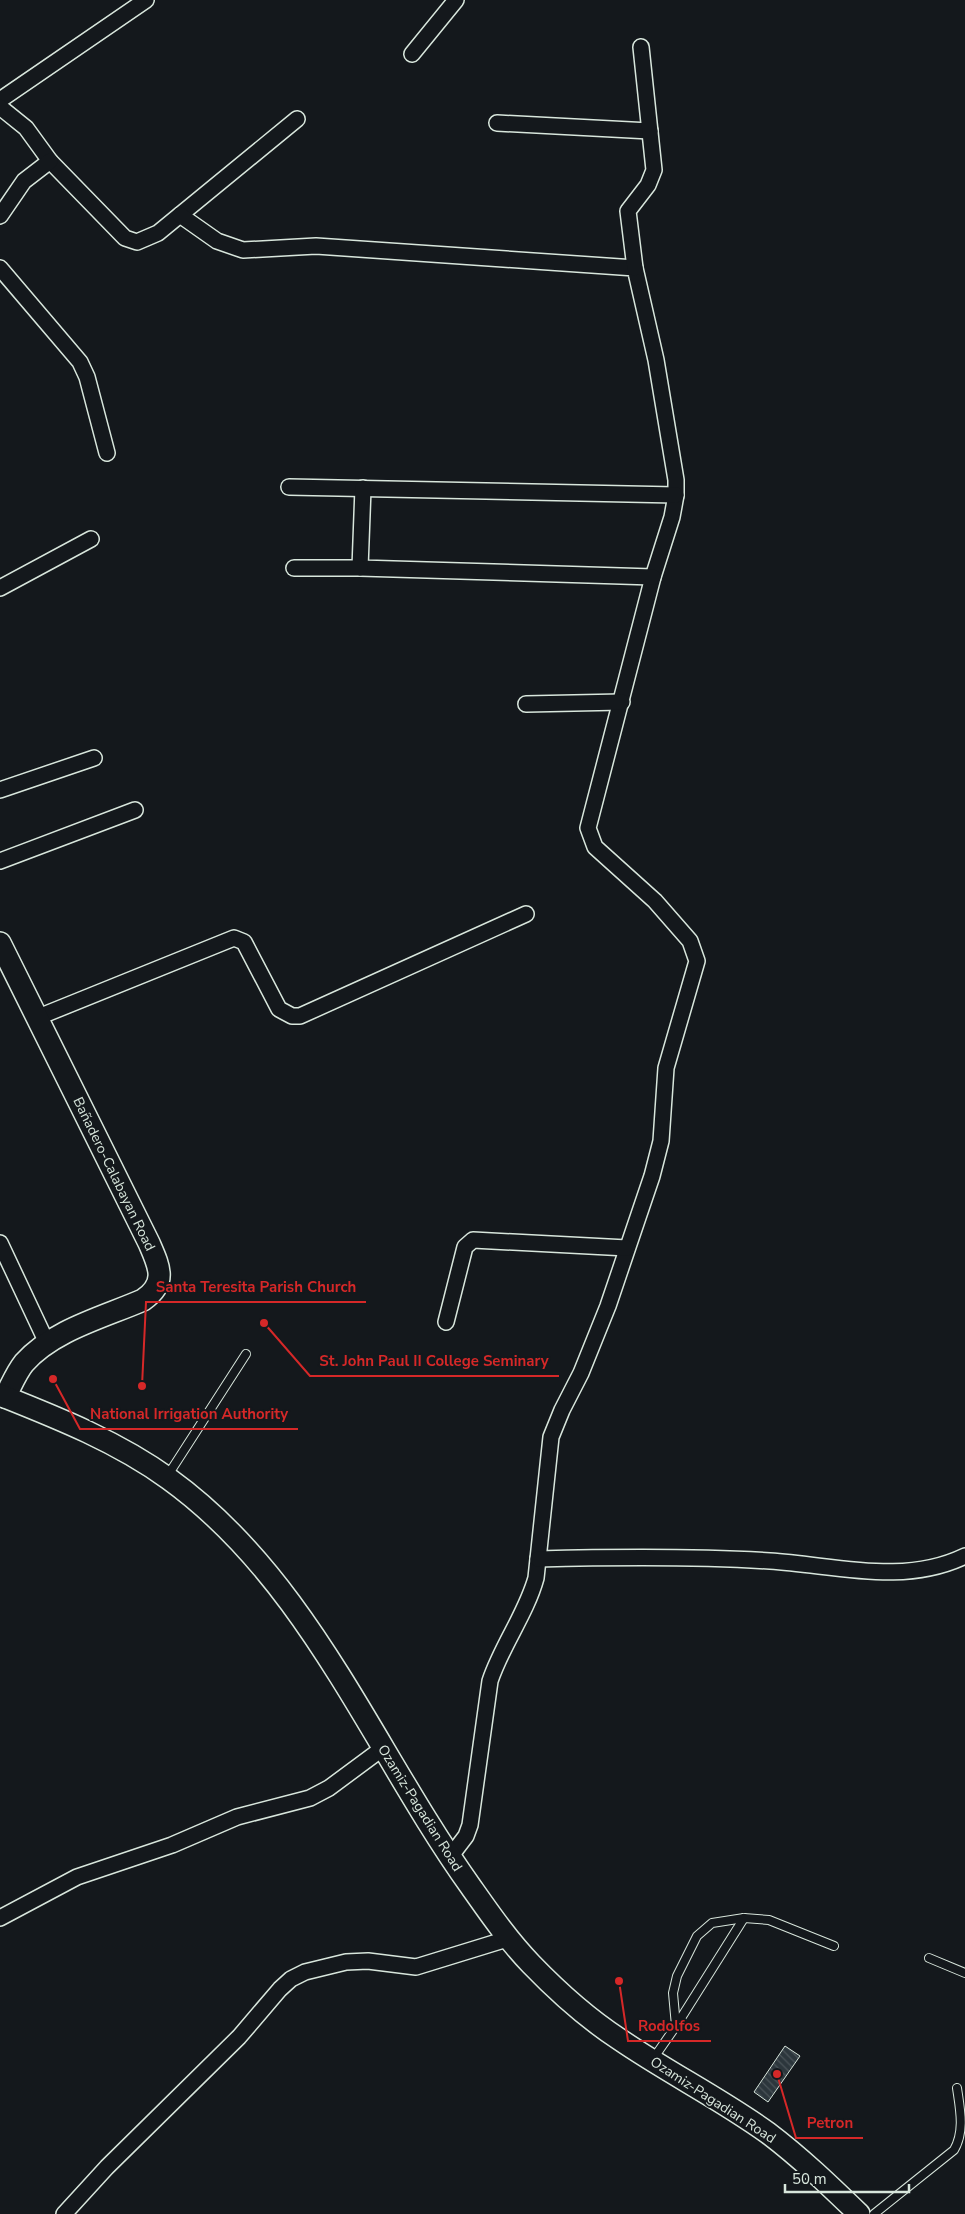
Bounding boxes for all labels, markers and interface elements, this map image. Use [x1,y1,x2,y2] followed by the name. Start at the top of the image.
[68,1094,160,1254] street label: Bañadero-Calabayan Road
[146,1272,366,1302] callout: Santa Teresita Parish Church
[156,1277,356,1297] text: Santa Teresita Parish Church
[310,1346,559,1376] callout: St. John Paul II College Seminary
[319,1351,549,1371] text: St. John Paul II College Seminary
[80,1399,298,1429] callout: National Irrigation Authority
[90,1404,288,1424] text: National Irrigation Authority
[373,1741,467,1875] street label: Ozamiz-Pagadian Road
[628,2011,711,2041] callout: Rodolfos
[638,2016,700,2036] text: Rodolfos
[647,2052,779,2148] street label: Ozamiz-Pagadian Road
[796,2108,863,2138] callout: Petron
[807,2113,853,2133] text: Petron
[785,2162,909,2194] scale bar
[792,2169,827,2189] text: 50 m

